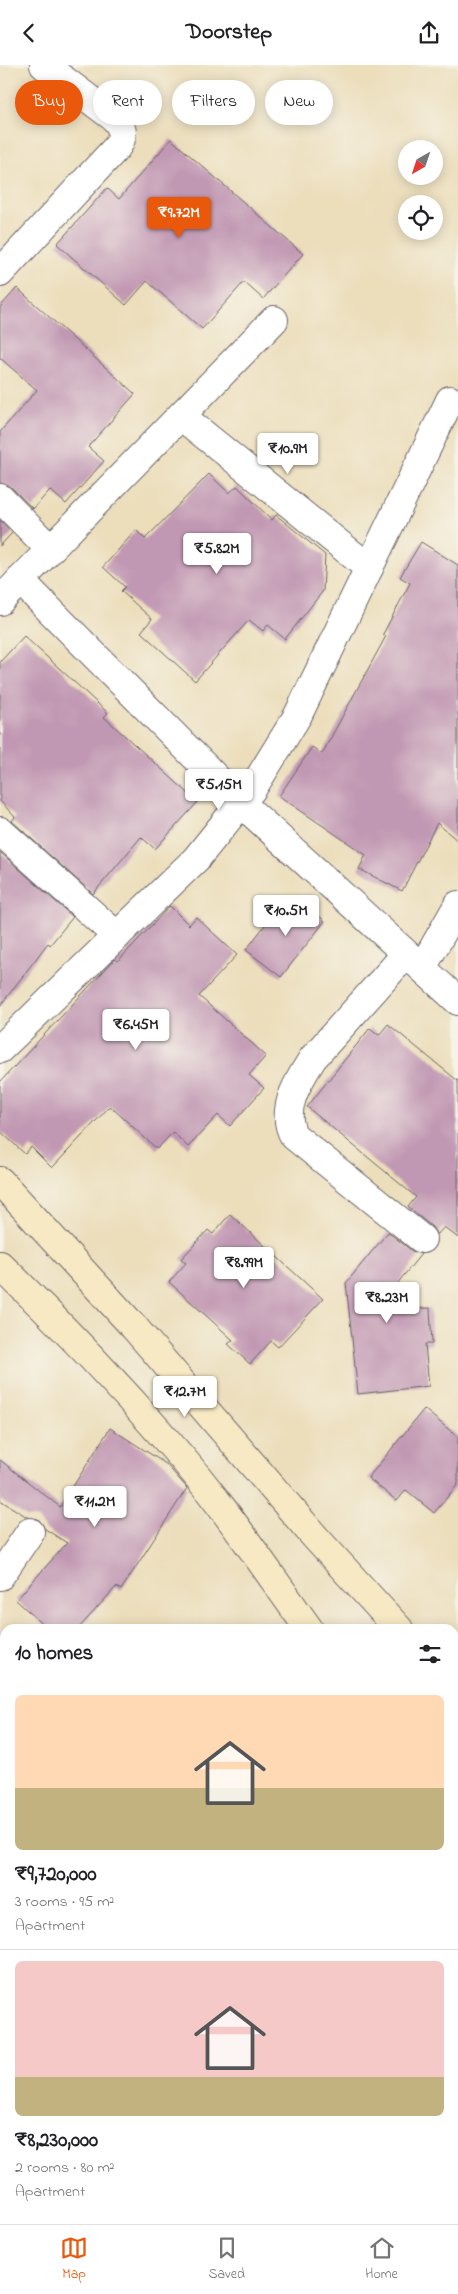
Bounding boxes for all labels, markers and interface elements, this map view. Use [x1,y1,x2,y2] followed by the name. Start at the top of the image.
[186,17,272,49] text: Doorstep
[15,19,43,47] icon: back
[415,19,443,47] icon: share
[15,80,83,125] chip: Buy
[93,80,162,125] chip: Rent
[172,80,255,125] chip: Filters
[265,80,333,125] chip: New
[398,140,442,185] north arrow
[398,140,443,240] map controls
[398,195,443,240] button: locate
[138,197,220,239] pin: ₹9.72M
[158,201,200,225] text: ₹9.72M
[247,433,329,475] pin: ₹10.9M
[268,437,308,461] text: ₹10.9M
[176,533,258,575] pin: ₹5.82M
[194,537,240,561] text: ₹5.82M
[178,769,260,811] pin: ₹5.15M
[196,773,242,797] text: ₹5.15M
[245,895,327,937] pin: ₹10.5M
[264,899,308,923] text: ₹10.5M
[95,1009,177,1051] pin: ₹6.45M
[113,1013,159,1037] text: ₹6.45M
[203,1247,285,1289] pin: ₹8.99M
[225,1251,263,1275] text: ₹8.99M
[346,1281,428,1324] pin: ₹8.23M
[365,1286,409,1310] text: ₹8.23M
[144,1375,226,1418] pin: ₹12.7M
[164,1380,206,1404] text: ₹12.7M
[54,1485,136,1528] pin: ₹11.2M
[75,1490,115,1514] text: ₹11.2M
[15,1639,93,1669] text: 10 homes
[416,1640,444,1668] icon: filters
[185,1728,275,1818] icon: home
[15,1860,97,1890] text: ₹9,720,000
[15,1890,114,1914] text: 3 rooms · 95 m²
[15,1914,85,1938] text: Apartment
[185,1993,275,2083] icon: home
[15,2126,98,2156] text: ₹8,230,000
[15,2156,115,2180] text: 2 rooms · 80 m²
[15,2180,85,2204] text: Apartment
[60,2234,88,2285] tab: Map
[208,2234,245,2285] tab: Saved
[365,2234,398,2285] tab: Home

